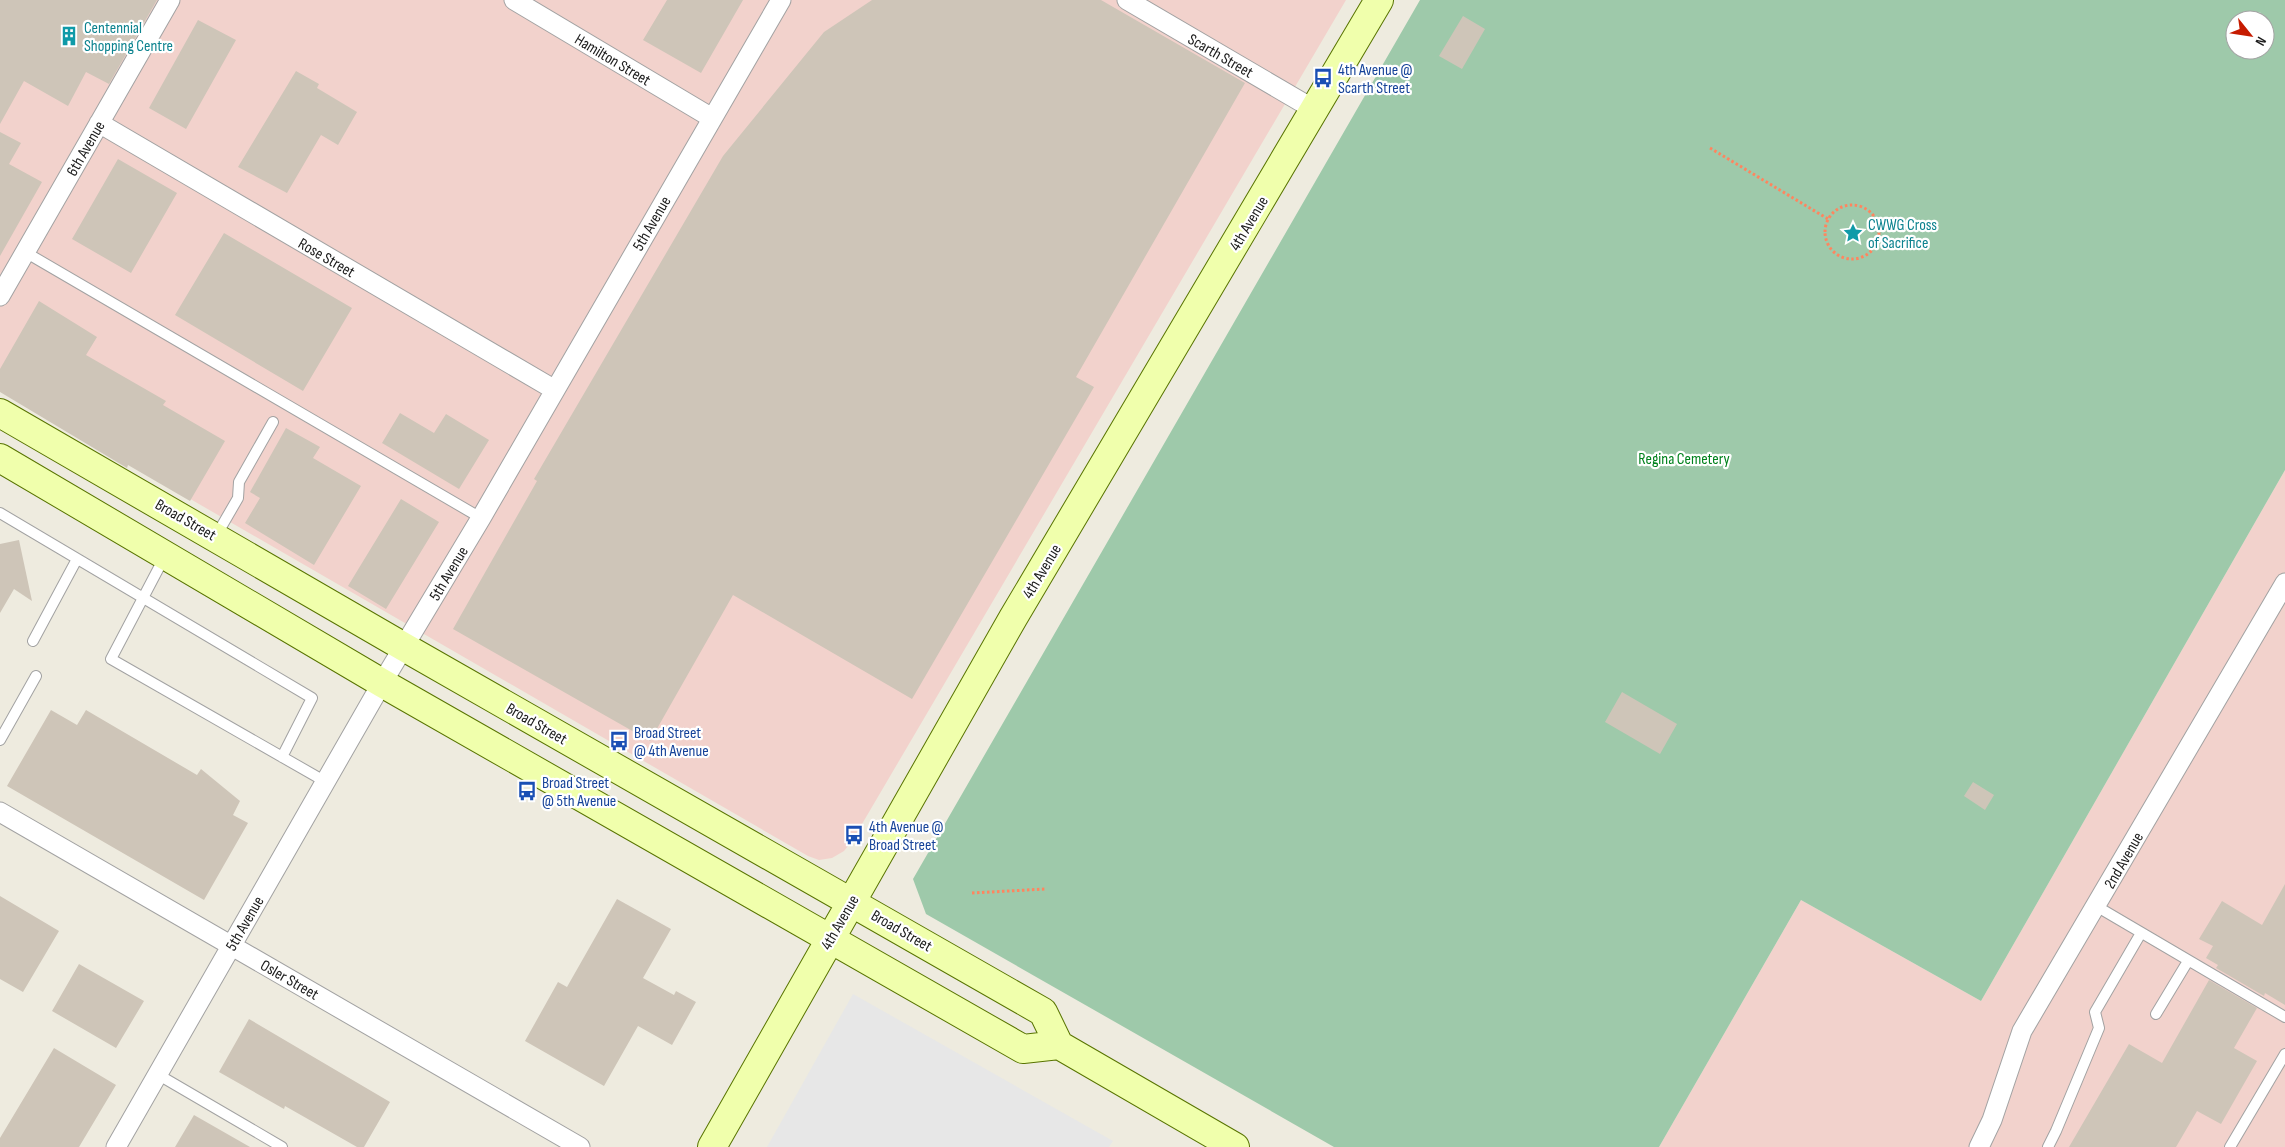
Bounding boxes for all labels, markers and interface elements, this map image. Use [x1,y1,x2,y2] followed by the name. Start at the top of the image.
[2225,10,2275,60] north arrow
[84,19,173,56] place label: Centennial Shopping Centre
[58,25,80,47] building icon: Centennial Shopping Centre
[571,30,654,90] street label: Hamilton Street
[1184,30,1256,83] street label: Scarth Street
[2252,34,2270,49] text: N
[1338,61,1413,98] place label: 4th Avenue @ Scarth Street
[1312,67,1334,89] bus stop icon: 4th Avenue @ Scarth Street
[63,118,110,180] street label: 6th Avenue
[629,193,675,254] street label: 5th Avenue
[1226,193,1273,254] street label: 4th Avenue
[1868,216,1937,253] place label: CWWG Cross of Sacrifice
[1842,222,1864,244] place icon: CWWG Cross of Sacrifice
[295,234,358,282] street label: Rose Street
[1638,450,1730,469] park label: Regina Cemetery
[151,495,219,545] street label: Broad Street
[1019,541,1066,602] street label: 4th Avenue
[426,543,473,604] street label: 5th Avenue
[502,699,570,749] street label: Broad Street
[634,724,709,761] place label: Broad Street @ 4th Avenue
[608,730,630,752] bus stop icon: Broad Street @ 4th Avenue
[542,774,616,811] place label: Broad Street @ 5th Avenue
[516,780,538,802] bus stop icon: Broad Street @ 5th Avenue
[869,818,944,855] place label: 4th Avenue @ Broad Street
[843,824,865,846] bus stop icon: 4th Avenue @ Broad Street
[2101,829,2148,892] street label: 2nd Avenue
[817,892,864,954] street label: 4th Avenue
[222,893,268,954] street label: 5th Avenue
[867,906,935,956] street label: Broad Street
[257,956,322,1005] street label: Osler Street

